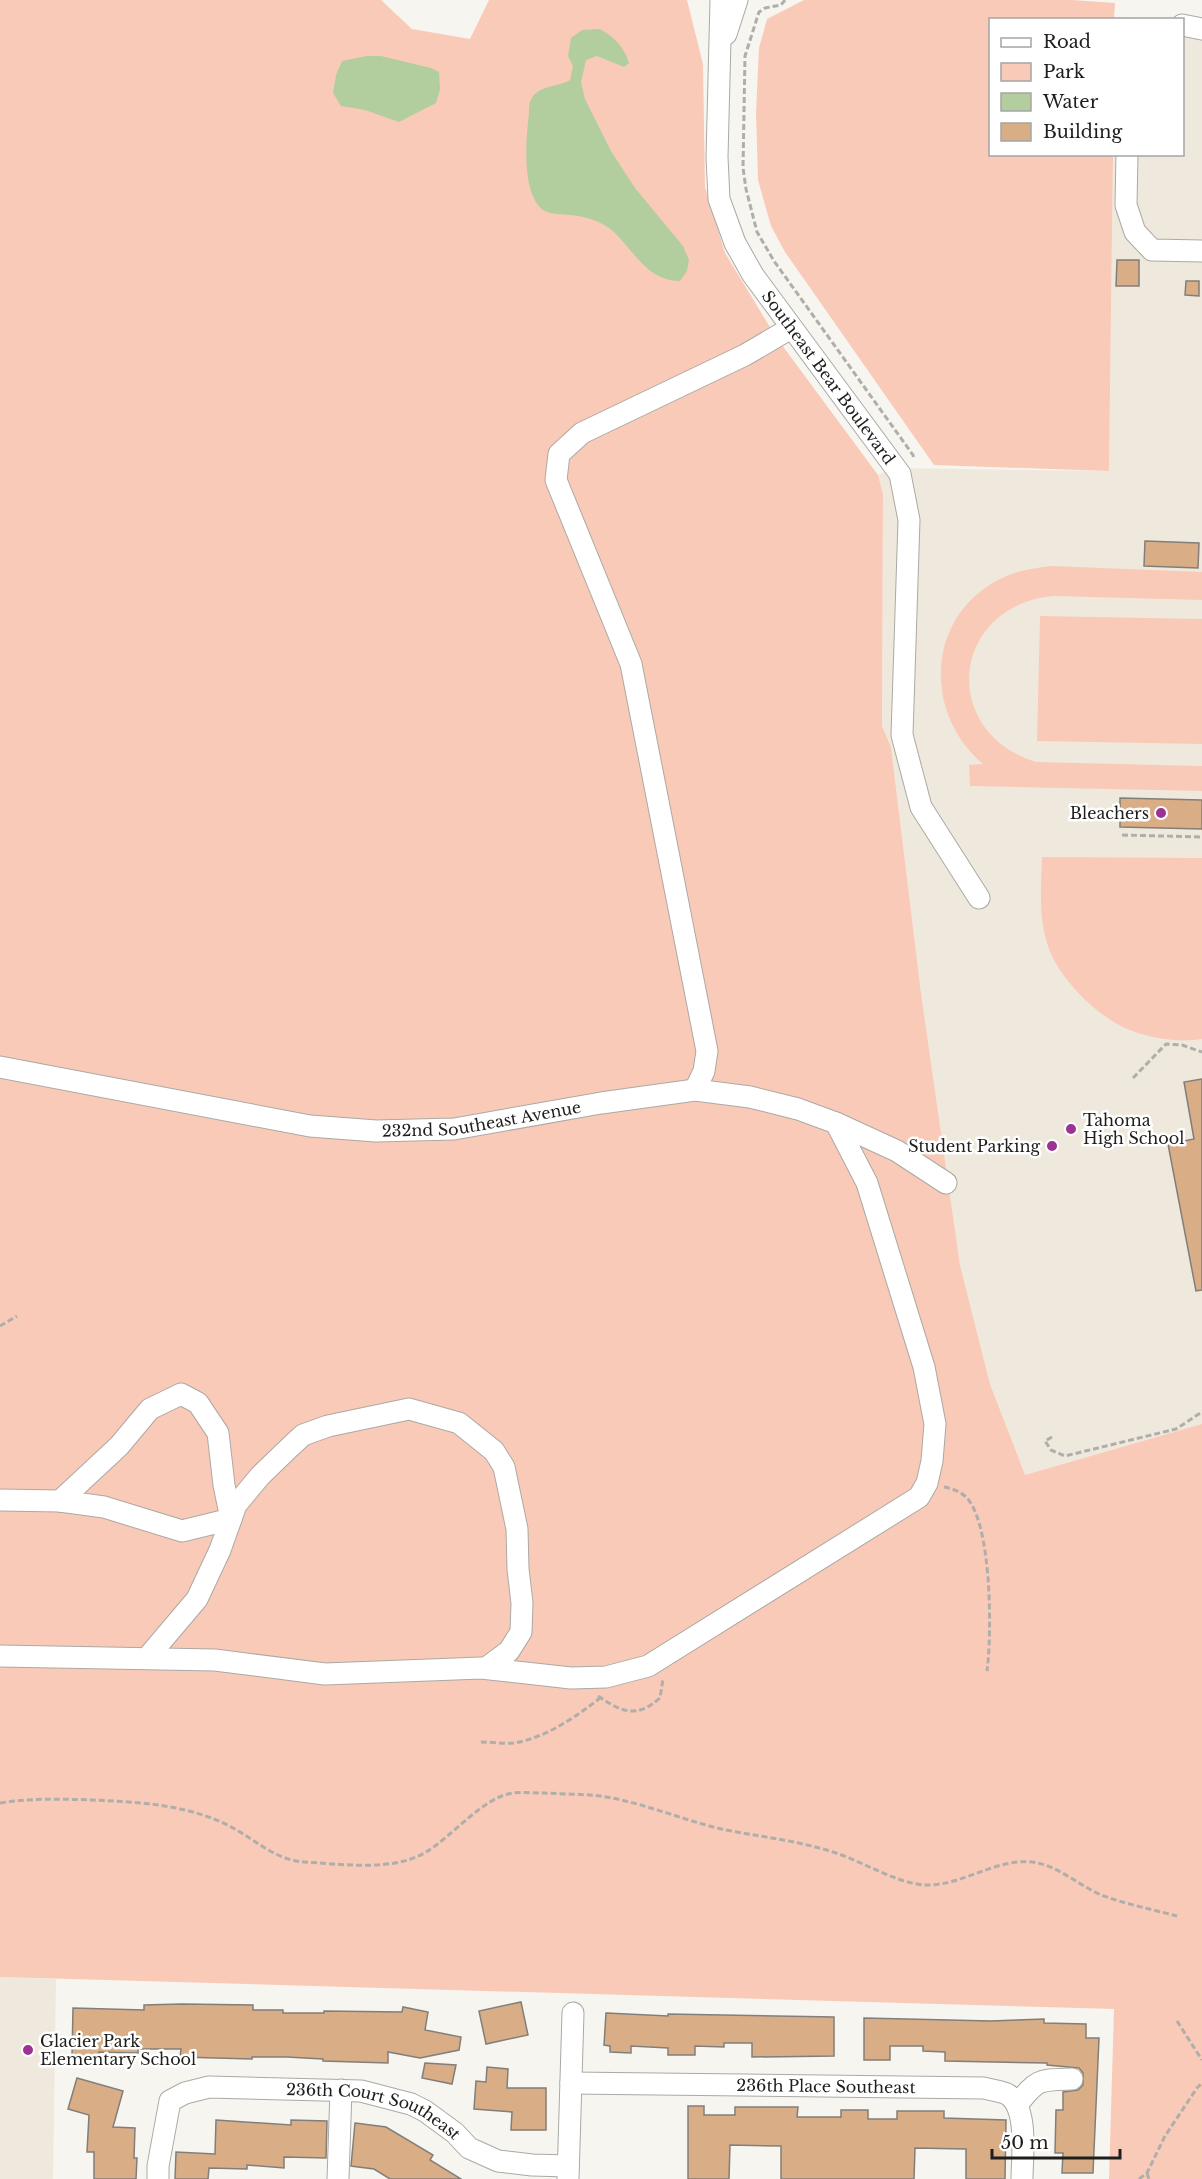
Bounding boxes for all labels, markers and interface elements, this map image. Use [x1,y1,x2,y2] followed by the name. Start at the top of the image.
[989,18,1184,156] legend
[1043,31,1091,53] text: Road
[1043,61,1085,83] text: Park
[1042,91,1099,113] text: Water
[1043,121,1122,143] text: Building
[758,287,900,468] street label: Southeast Bear Boulevard
[1070,803,1149,823] place label: Bleachers
[1154,806,1168,820] marker: Bleachers
[382,1097,582,1141] street label: 232nd Southeast Avenue
[1083,1110,1184,1148] place label: Tahoma High School
[1064,1122,1078,1136] marker: Tahoma High School
[908,1136,1040,1156] place label: Student Parking
[1045,1139,1059,1153] marker: Student Parking
[40,2031,196,2069] place label: Glacier Park Elementary School
[21,2043,35,2057] marker: Glacier Park Elementary School
[736,2075,916,2097] street label: 236th Place Southeast
[286,2079,465,2143] street label: 236th Court Southeast
[992,2122,1120,2160] scale bar
[1001,2132,1049,2154] text: 50 m

